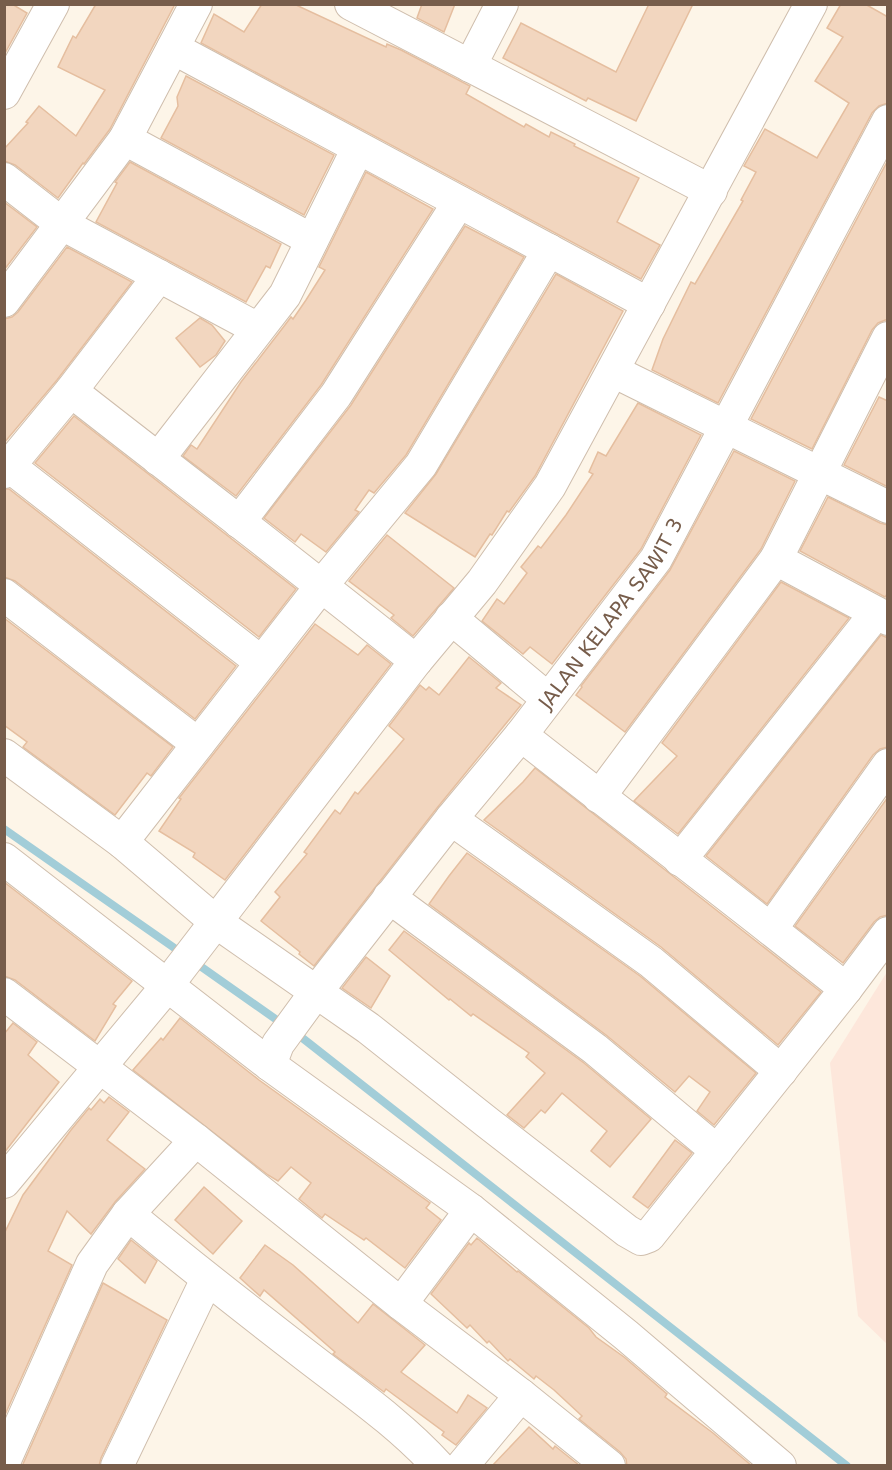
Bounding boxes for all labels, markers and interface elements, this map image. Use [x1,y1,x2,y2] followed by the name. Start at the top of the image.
[532,514,688,715] street label: JALAN KELAPA SAWIT 3

